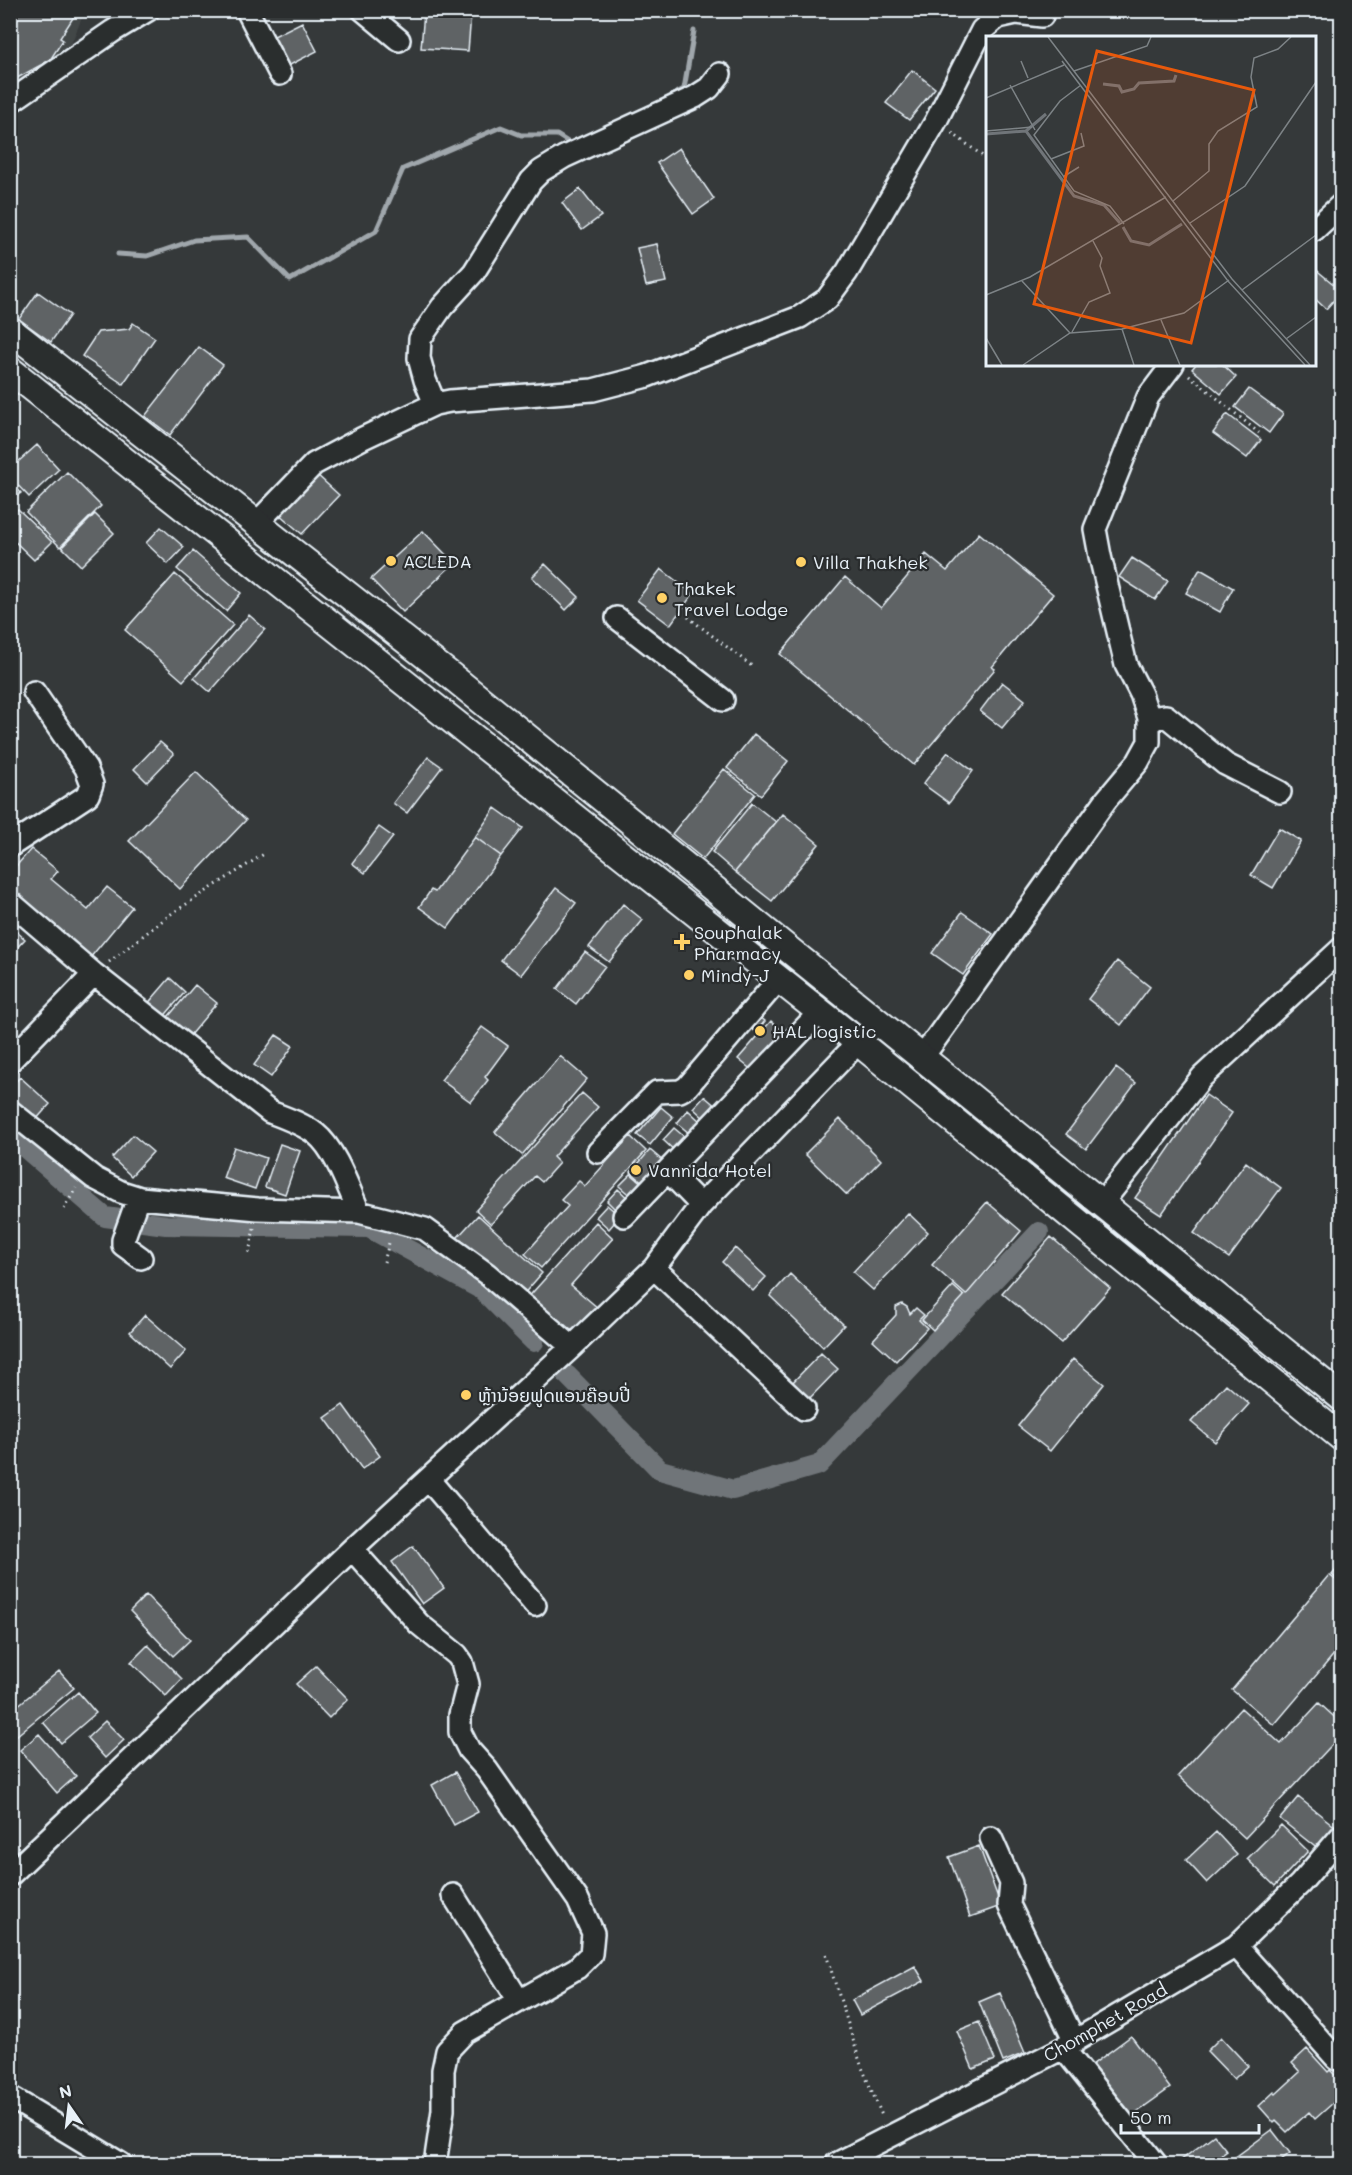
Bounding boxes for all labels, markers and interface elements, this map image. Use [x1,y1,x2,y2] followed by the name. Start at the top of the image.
[986,36,1316,366] inset map
[403,549,472,573] place label: ACLEDA
[813,550,928,574] place label: Villa Thakhek
[384,554,398,568] marker: ACLEDA
[794,555,808,569] marker: Villa Thakhek
[674,576,788,621] place label: Thakek Travel Lodge
[655,591,669,605] marker: Thakek Travel Lodge
[694,920,782,965] place label: Souphalak Pharmacy
[675,935,689,949] marker: Souphalak Pharmacy
[701,963,769,987] place label: Mindy-J
[682,968,696,982] marker: Mindy-J
[772,1019,876,1043] place label: HAL logistic
[753,1024,767,1038] marker: HAL logistic
[648,1158,772,1182] place label: Vannida Hotel
[629,1163,643,1177] marker: Vannida Hotel
[478,1382,631,1408] place label: ຫຼ້ານ້ອຍຟູດແອນຄ໊ອບປີ່
[459,1388,473,1402] marker: ຫຼ້ານ້ອຍຟູດແອນຄ໊ອບປີ່
[1039,1977,1171,2067] street label: Chomphet Road
[39,2076,99,2136] north arrow
[57,2079,74,2103] text: N
[1121,2097,1259,2135] scale bar
[1130,2105,1172,2129] text: 50 m

